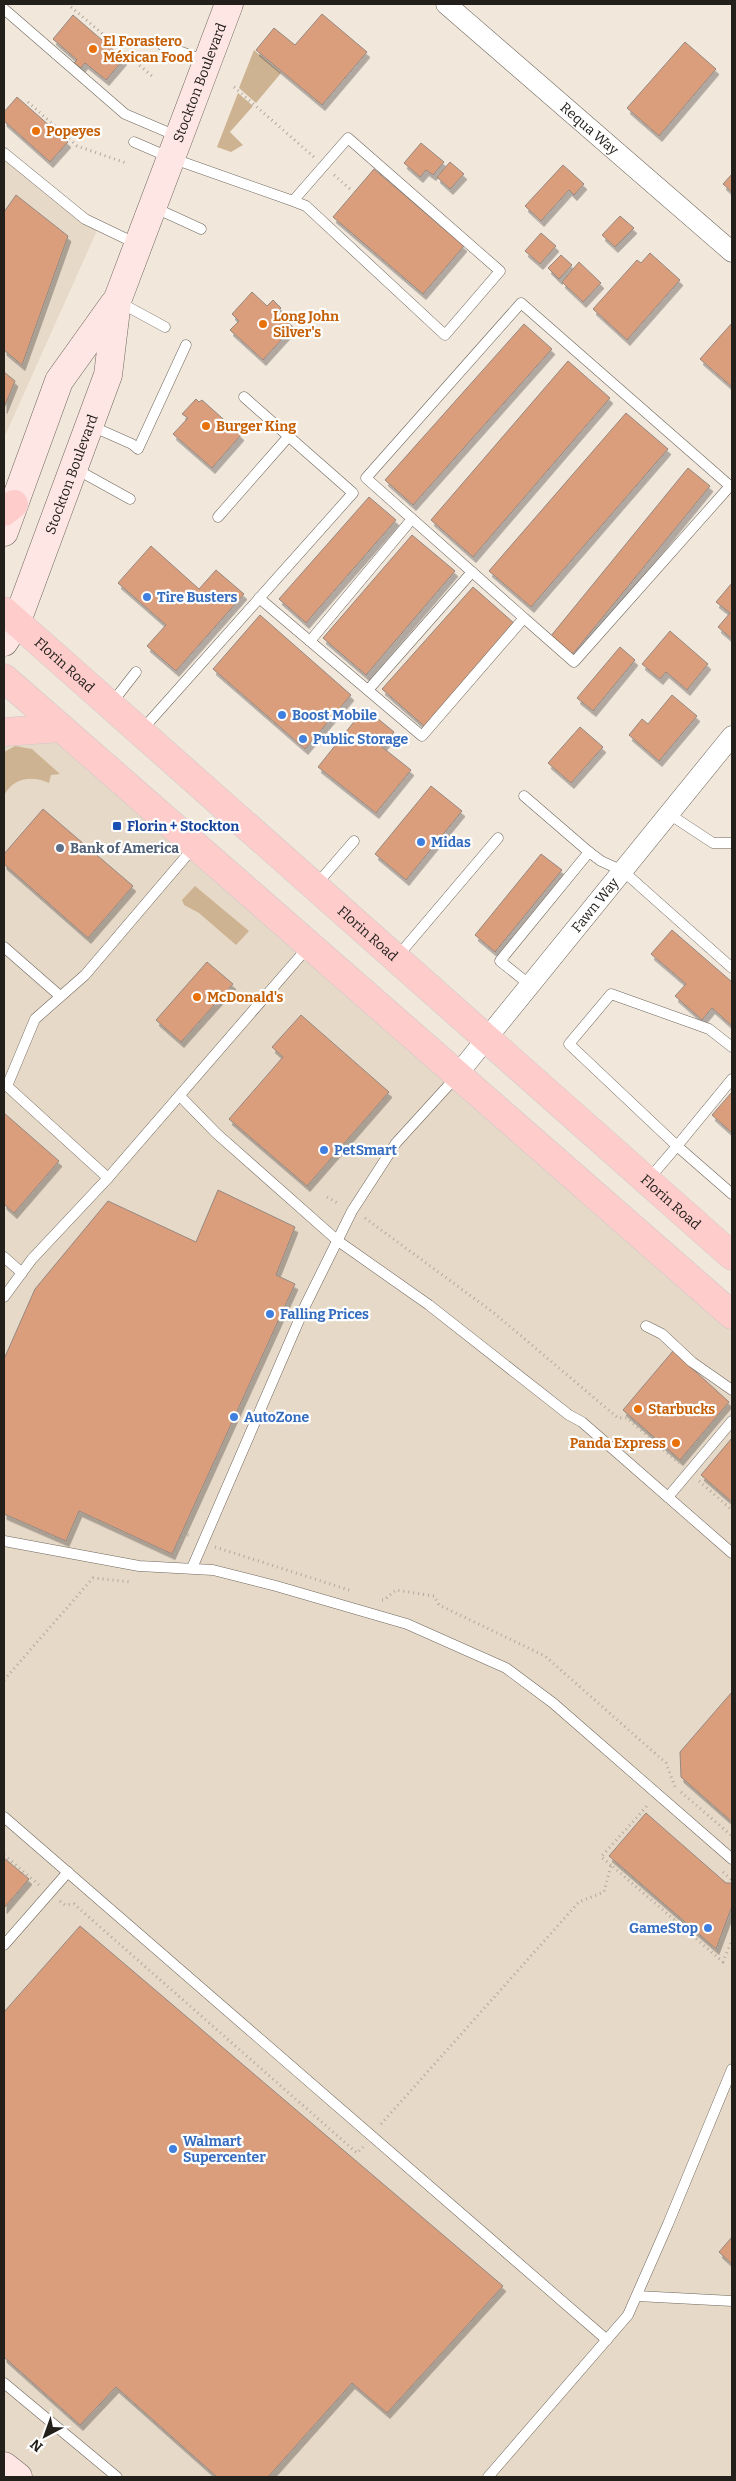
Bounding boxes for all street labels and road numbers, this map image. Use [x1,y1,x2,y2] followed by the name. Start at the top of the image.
[169,20,230,145] street label: Stockton Boulevard
[557,99,623,159] street label: Requa Way
[41,412,101,537] street label: Stockton Boulevard
[31,634,98,696] street label: Florin Road
[568,874,623,936] street label: Fawn Way
[334,902,401,964] street label: Florin Road
[637,1171,704,1233] street label: Florin Road

